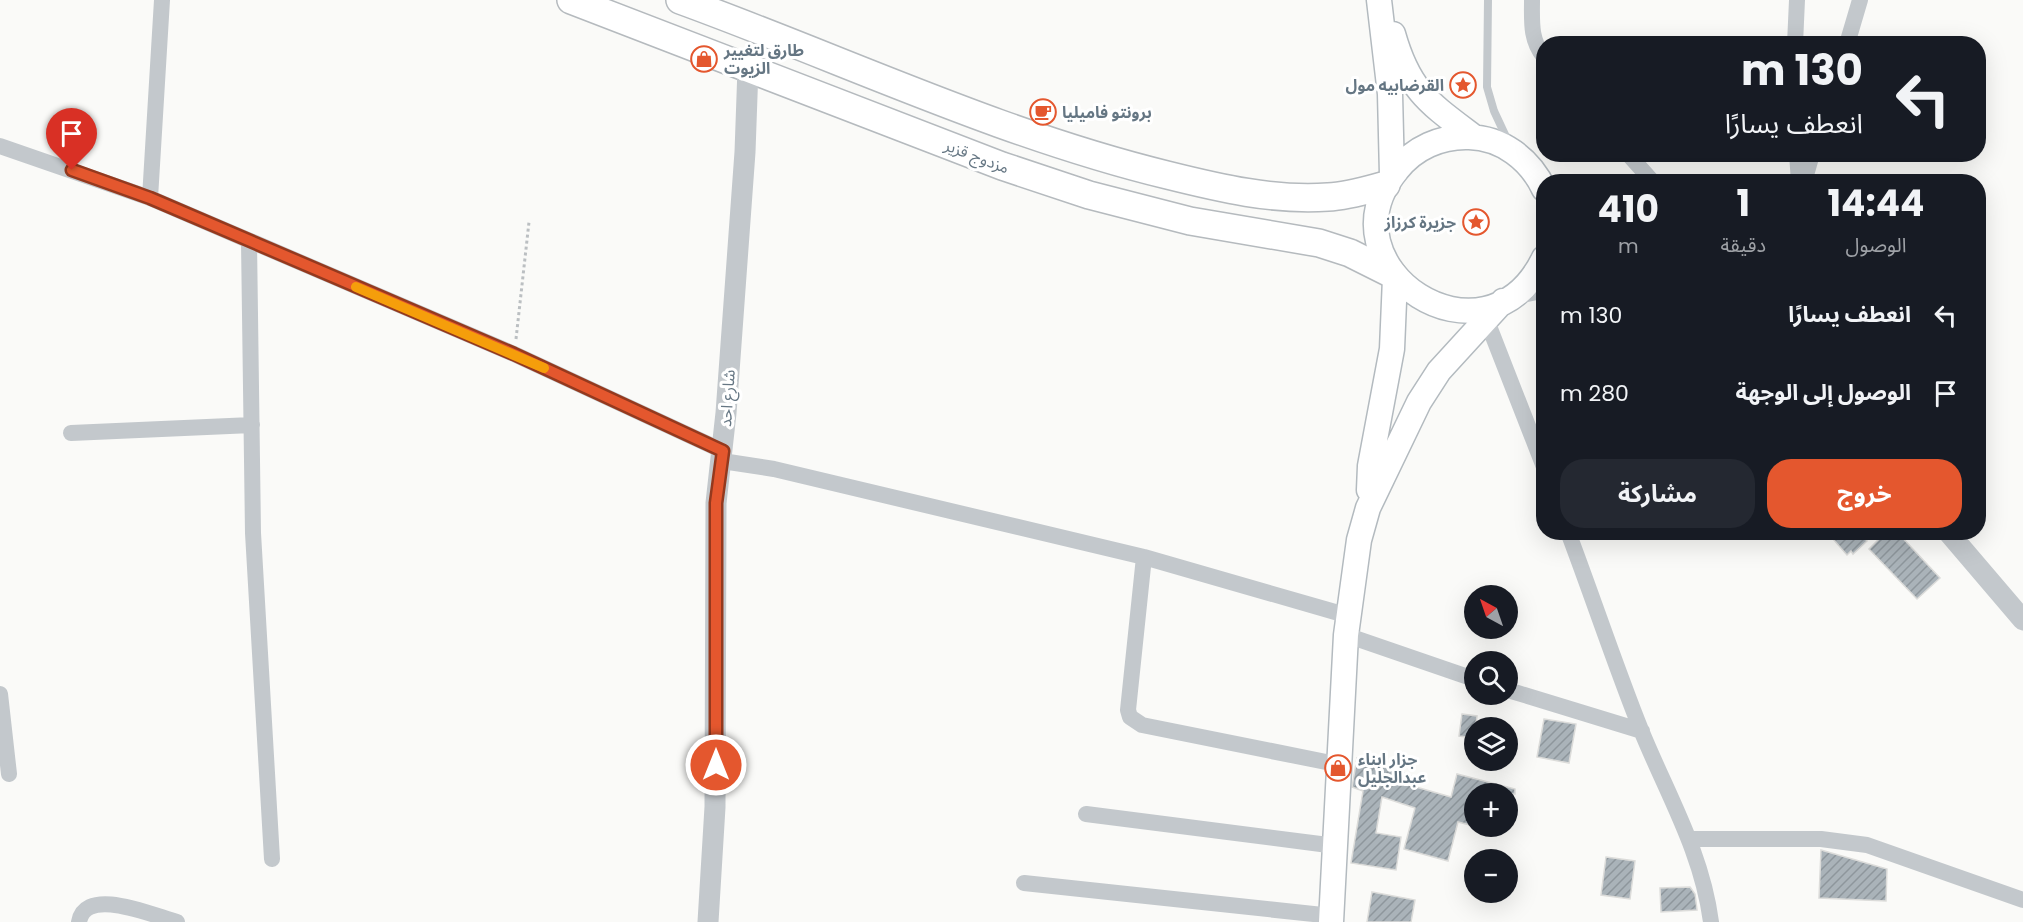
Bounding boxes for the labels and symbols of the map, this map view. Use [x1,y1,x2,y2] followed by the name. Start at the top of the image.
[723,39,804,80] place label: طارق لتغيير الزيوت
[689,44,719,74] shop icon: طارق لتغيير الزيوت
[1448,70,1478,100] place icon: القرضابيه مول
[1346,74,1444,97] place label: القرضابيه مول
[1028,97,1058,127] cafe icon: برونتو فاميليا
[1062,101,1152,124] place label: برونتو فاميليا
[46,108,97,170] pin
[940,133,1013,180] street label: مزدوج قزير
[1461,207,1491,237] place icon: جزيرة كرزاز
[1383,211,1456,234] place label: جزيرة كرزاز
[714,369,742,427] street label: شارع احد
[1464,585,1518,639] north arrow
[684,733,748,797] position arrow
[1358,748,1427,789] place label: جزار ابناء عبدالجليل
[1323,753,1353,783] shop icon: جزار ابناء عبدالجليل

